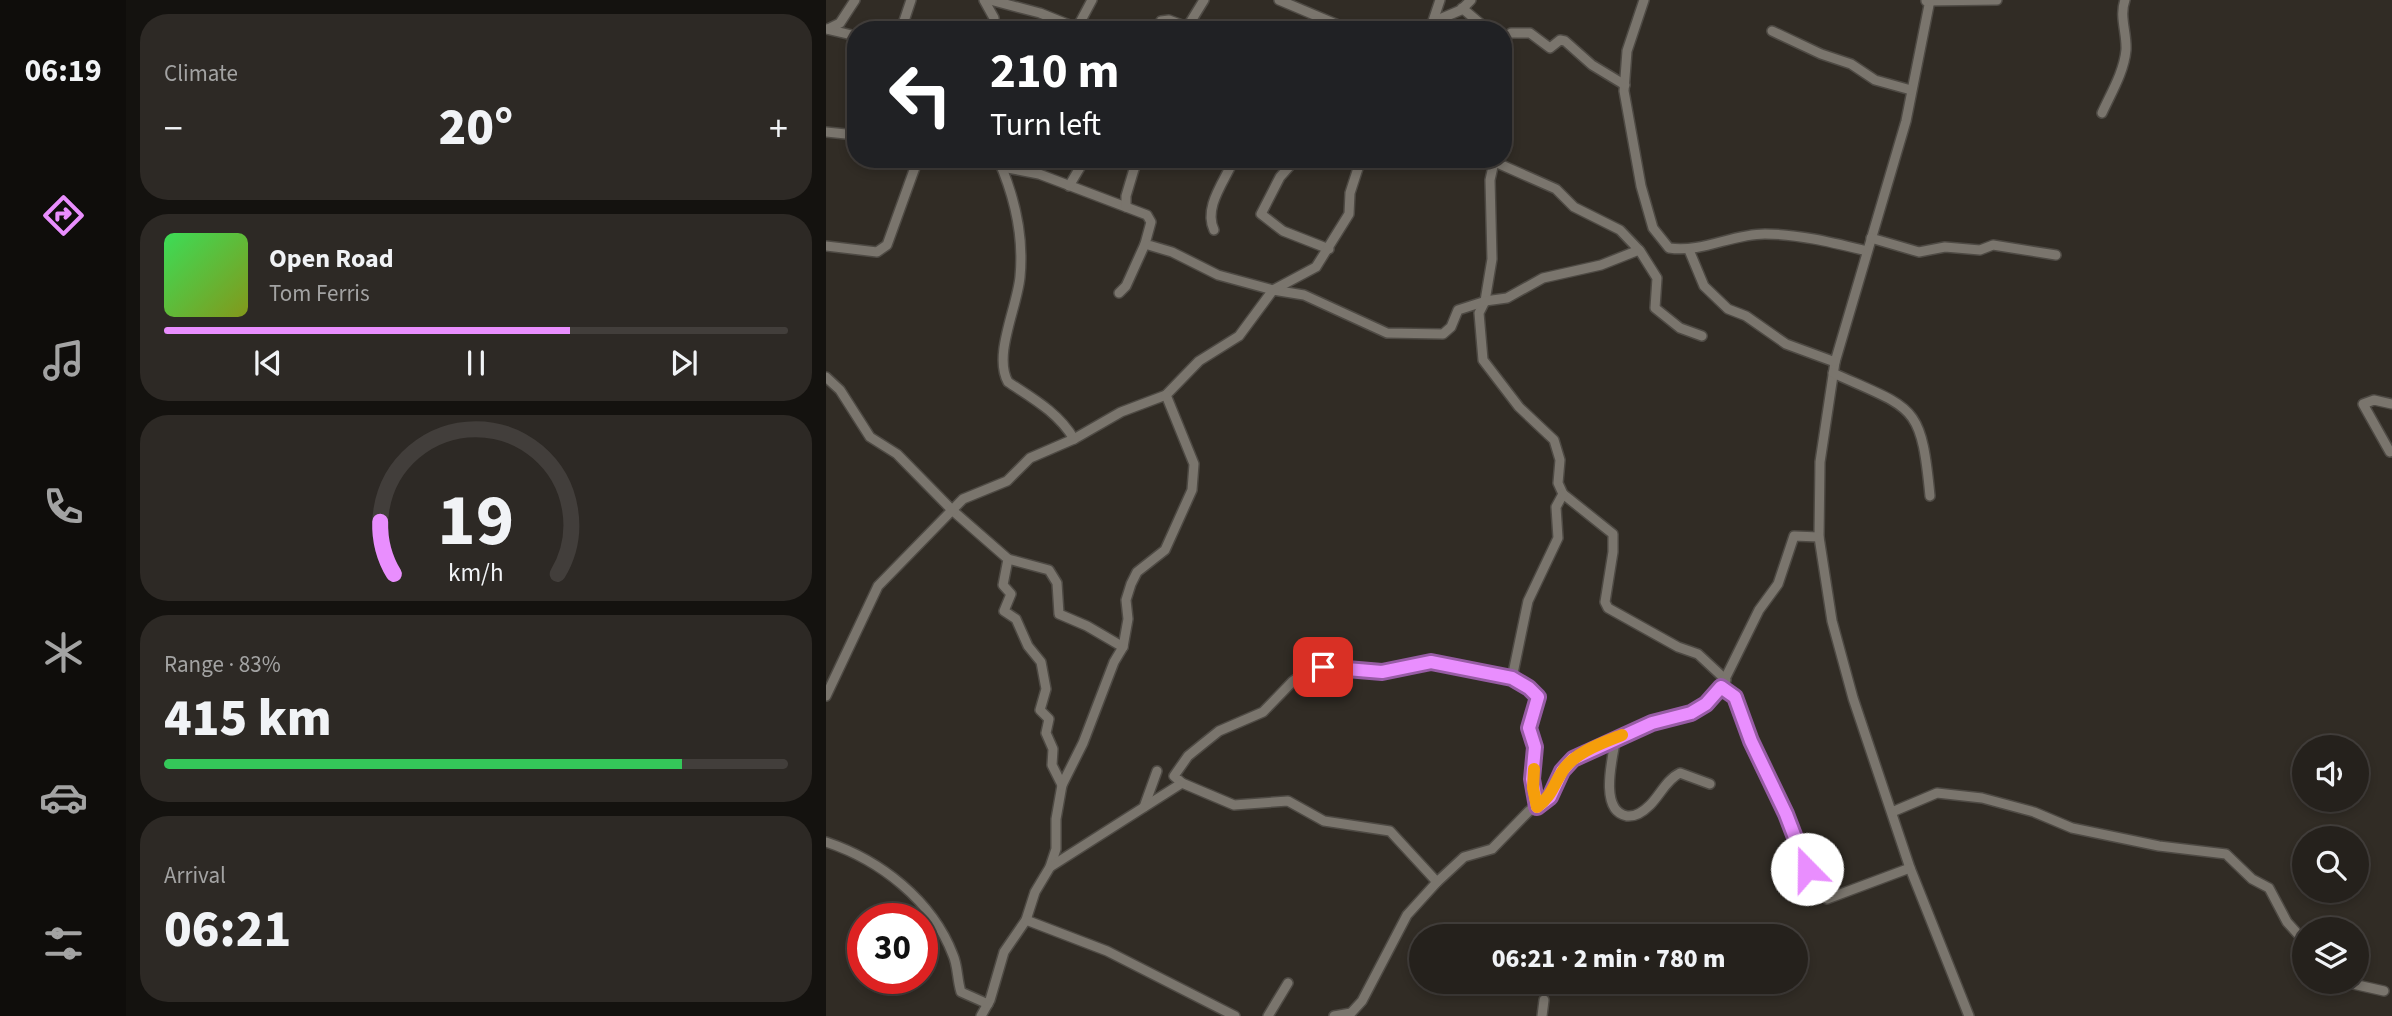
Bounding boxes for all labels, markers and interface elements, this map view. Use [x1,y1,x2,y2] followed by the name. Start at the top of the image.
[990,37,1119,107] text: 210 m
[24,48,102,94] text: 06:19
[875,49,966,140] icon: left
[164,57,238,90] text: Climate
[439,91,513,165] text: 20°
[164,102,183,156] text: −
[769,102,788,156] text: +
[990,102,1101,148] text: Turn left
[39,191,88,240] icon: directions
[269,240,394,277] text: Open Road
[269,277,370,310] text: Tom Ferris
[39,336,88,385] icon: music
[249,344,287,382] icon: previous
[457,344,495,382] icon: pause
[665,344,703,382] icon: next
[438,469,514,573] text: 19
[39,482,88,531] icon: phone
[448,555,504,591] text: km/h
[39,628,88,677] icon: climate
[1293,637,1353,697] pin
[164,648,281,681] text: Range · 83%
[1304,648,1342,686] icon: arrive
[164,682,332,756] text: 415 km
[2292,735,2369,994] map controls
[2292,735,2369,812] button: sound
[39,773,88,822] icon: car
[2292,826,2369,903] button: search
[1770,832,1844,906] position arrow
[164,859,226,892] text: Arrival
[164,893,291,967] text: 06:21
[847,903,938,994] speed limit sign: 30
[2292,917,2369,994] button: layers
[39,919,88,968] icon: filters
[1492,940,1725,977] text: 06:21 · 2 min · 780 m

